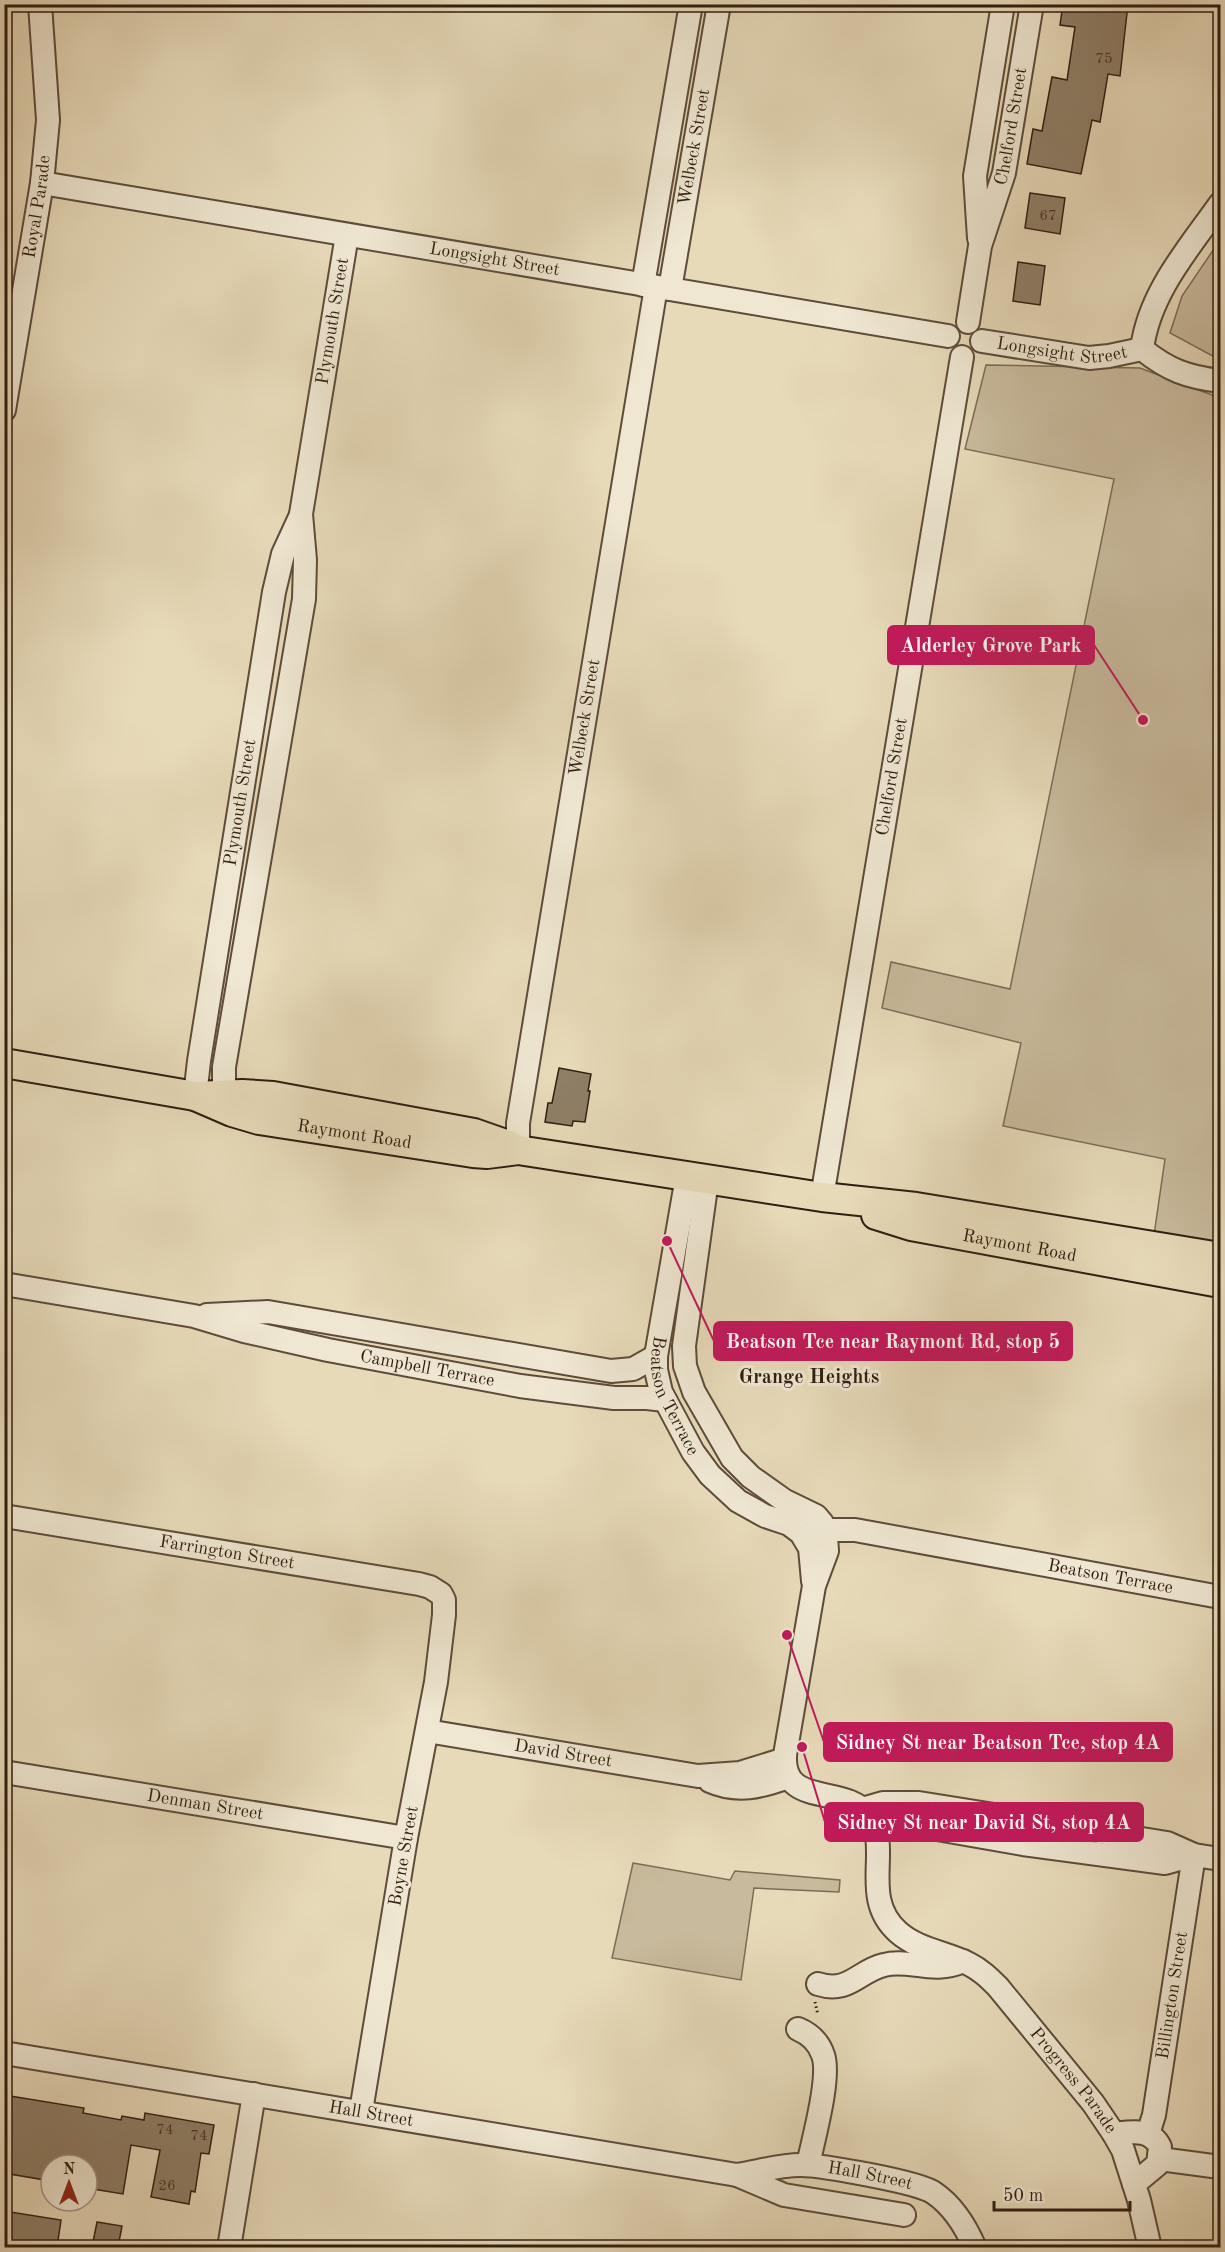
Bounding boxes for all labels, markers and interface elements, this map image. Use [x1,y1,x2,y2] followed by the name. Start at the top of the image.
[1095,52,1113,67] house number: 75
[992,66,1030,188] street label: Chelford Street
[676,87,713,207] street label: Welbeck Street
[21,154,54,260] street label: Royal Parade
[1039,209,1057,224] house number: 67
[428,240,561,279] street label: Longsight Street
[313,256,352,386] street label: Plymouth Street
[996,334,1129,367] street label: Longsight Street
[888,626,1094,664] callout: Alderley Grove Park
[900,637,1082,657] text: Alderley Grove Park
[566,658,603,777] street label: Welbeck Street
[873,716,911,837] street label: Chelford Street
[221,738,259,867] street label: Plymouth Street
[296,1117,413,1152] street label: Raymont Road
[961,1227,1078,1265] street label: Raymont Road
[714,1322,1072,1360] callout: Beatson Tce near Raymont Rd, stop 5
[726,1332,1060,1353] text: Beatson Tce near Raymont Rd, stop 5
[647,1334,702,1458] street label: Beatson Terrace
[358,1347,496,1390] street label: Campbell Terrace
[739,1368,879,1388] district label: Grange Heights
[158,1533,296,1572] street label: Farrington Street
[1046,1557,1175,1597] street label: Beatson Terrace
[824,1723,1172,1761] callout: Sidney St near Beatson Tce, stop 4A
[836,1734,1160,1754] text: Sidney St near Beatson Tce, stop 4A
[513,1737,613,1771] street label: David Street
[146,1787,265,1823] street label: Denman Street
[825,1803,1143,1841] callout: Sidney St near David St, stop 4A
[386,1804,422,1908] street label: Boyne Street
[837,1814,1131,1834] text: Sidney St near David St, stop 4A
[1154,1930,1191,2061] street label: Billington Street
[1026,2024,1120,2137] street label: Progress Parade
[327,2098,415,2130] street label: Hall Street
[156,2123,174,2138] house number: 74
[190,2129,208,2144] house number: 74
[39,2153,99,2213] north arrow
[826,2159,914,2193] street label: Hall Street
[63,2162,76,2178] text: N
[994,2174,1130,2212] scale bar
[158,2179,176,2194] house number: 26
[1003,2187,1043,2205] text: 50 m

